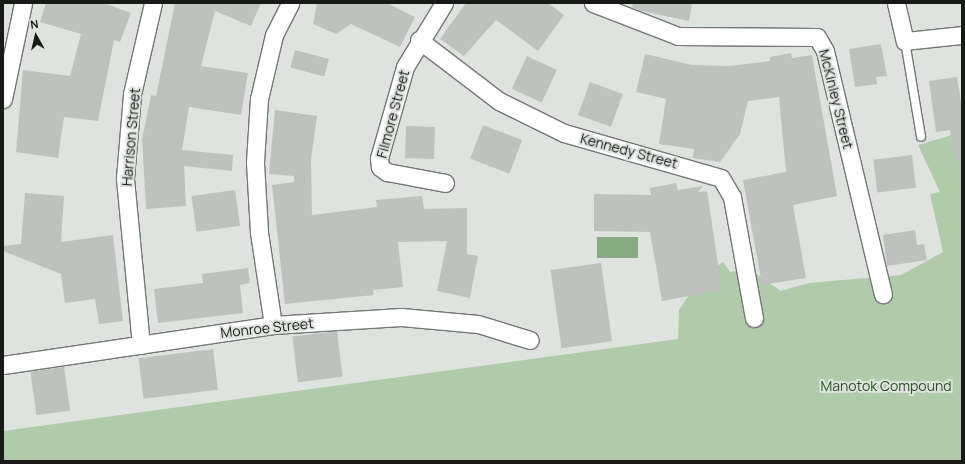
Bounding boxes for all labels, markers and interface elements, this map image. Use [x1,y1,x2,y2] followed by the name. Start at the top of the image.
[16,16,56,56] north arrow
[29,16,39,32] text: N
[816,47,856,151] street label: McKinley Street
[373,68,413,160] street label: Filmore Street
[118,87,144,187] street label: Harrison Street
[578,130,680,172] street label: Kennedy Street
[220,315,314,341] street label: Monroe Street
[820,378,952,394] park label: Manotok Compound

